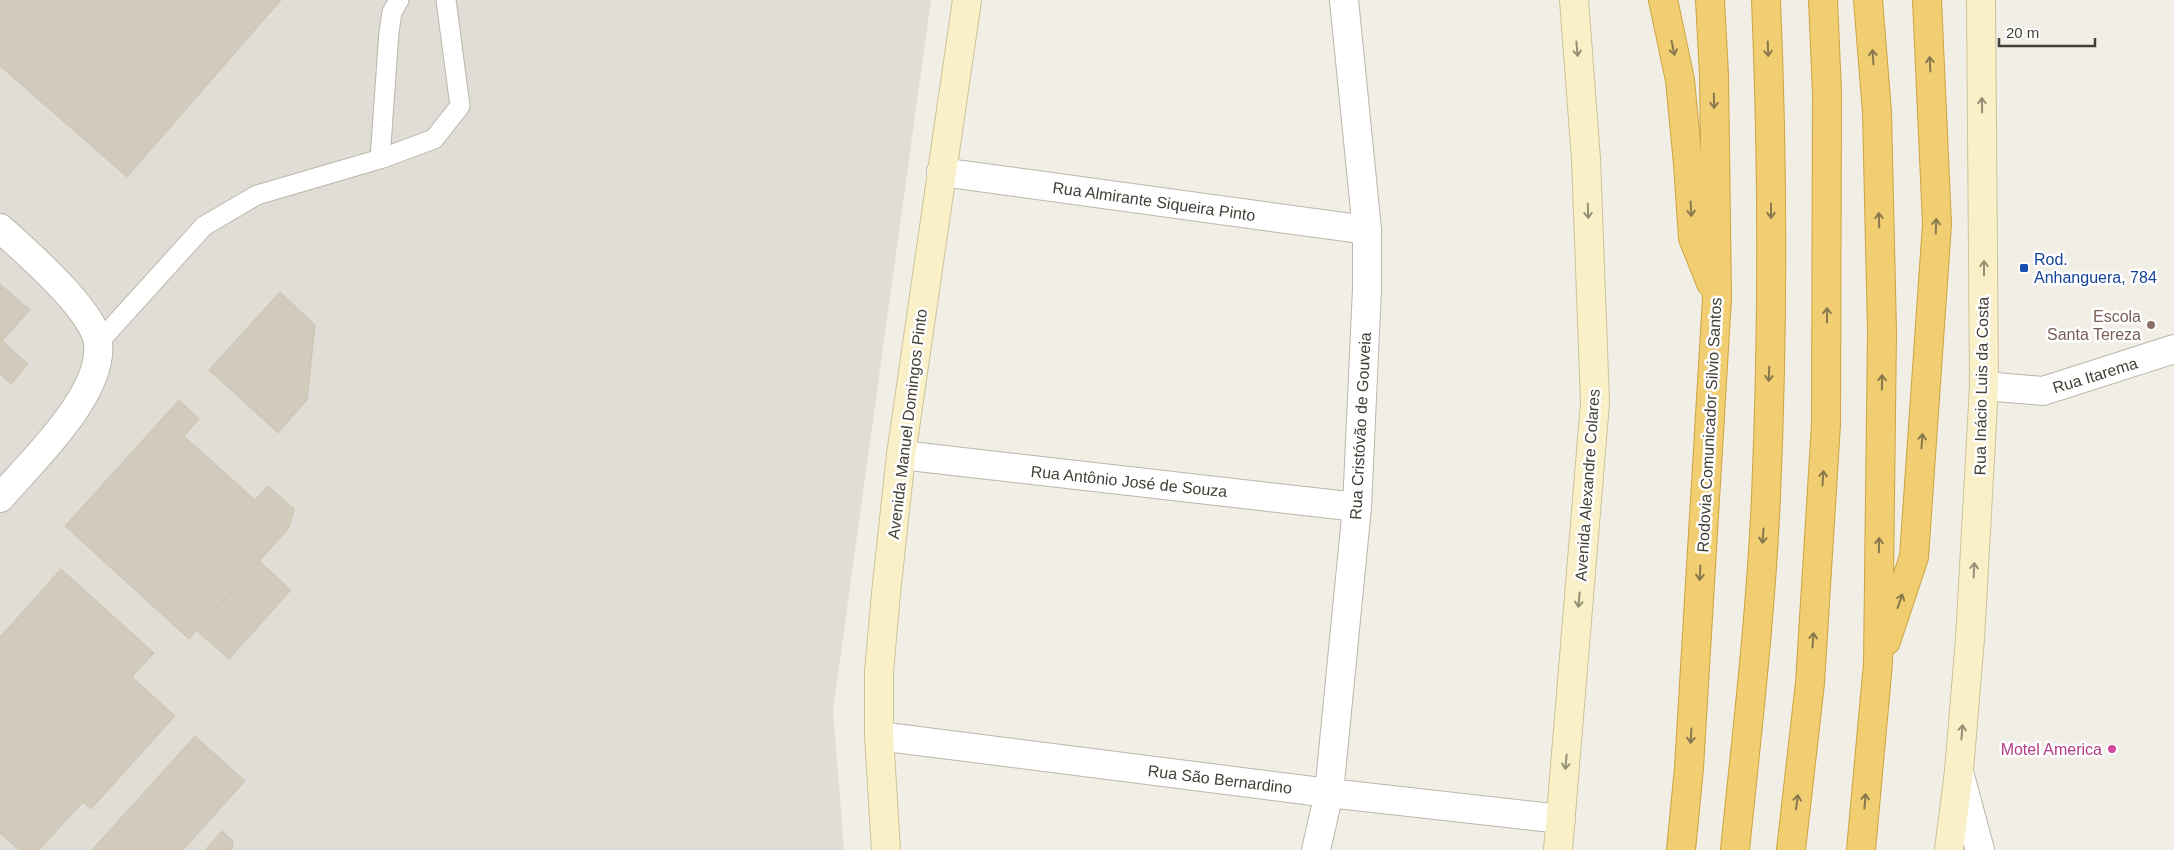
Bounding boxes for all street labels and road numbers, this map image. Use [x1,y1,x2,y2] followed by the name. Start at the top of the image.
[1051,179,1256,224] street label: Rua Almirante Siqueira Pinto
[1971,296,1992,476] street label: Rua Inácio Luis da Costa
[1694,297,1725,553] street label: Rodovia Comunicador Silvio Santos
[885,308,930,540] street label: Avenida Manuel Domingos Pinto
[1347,332,1374,520] street label: Rua Cristóvão de Gouveia
[2051,354,2140,396] street label: Rua Itarema
[1572,388,1603,582] street label: Avenida Alexandre Colares
[1030,463,1228,500] street label: Rua Antônio José de Souza
[1147,762,1293,797] street label: Rua São Bernardino

